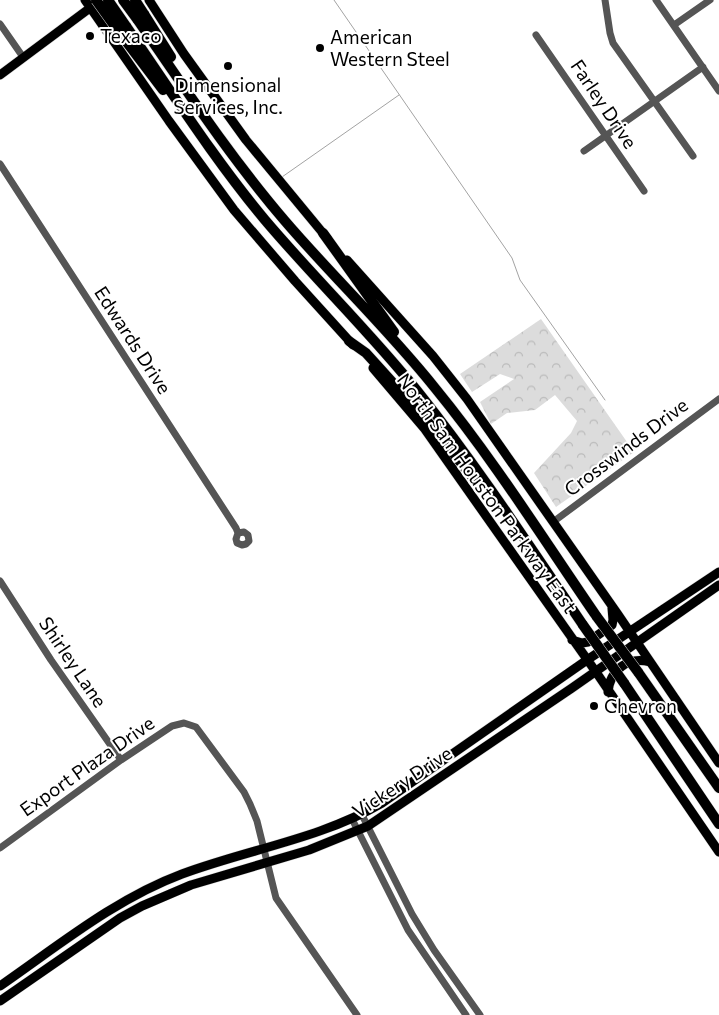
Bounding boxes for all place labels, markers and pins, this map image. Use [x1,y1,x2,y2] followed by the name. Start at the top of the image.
[100,24,162,47] place label: Texaco
[330,25,450,70] place label: American Western Steel
[84,30,96,42] marker: Texaco
[314,42,326,54] marker: American Western Steel
[222,60,234,72] marker: Dimensional Services, Inc.
[173,73,283,118] place label: Dimensional Services, Inc.
[604,694,677,717] place label: Chevron
[588,700,600,712] marker: Chevron

